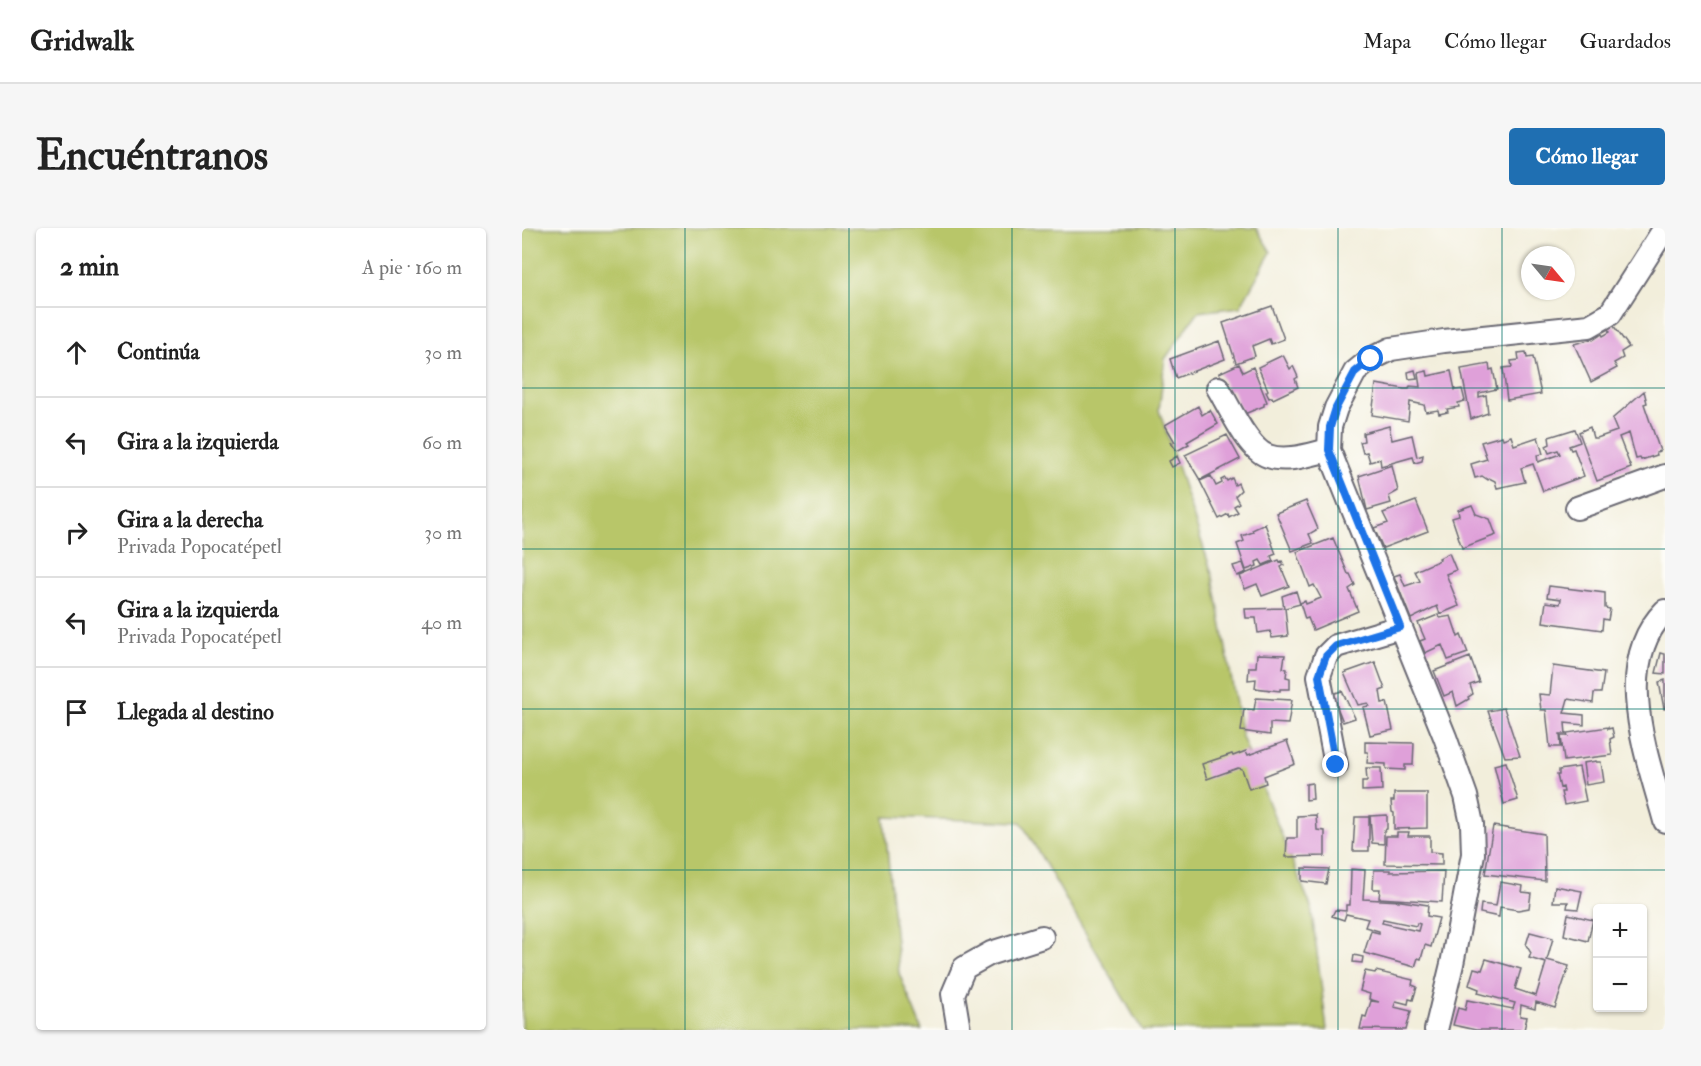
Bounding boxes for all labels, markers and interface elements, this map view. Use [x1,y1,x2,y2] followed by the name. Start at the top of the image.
[30,24,134,59] text: Gridwalk
[1363,28,1411,55] text: Mapa
[1444,28,1547,55] text: Cómo llegar
[1580,28,1671,55] text: Guardados
[1509,128,1665,185] button: Cómo llegar
[36,130,268,182] text: Encuéntranos
[1521,246,1575,300] north arrow
[60,251,119,283] text: 2 min
[362,255,462,280] text: A pie · 160 m
[60,336,93,369] icon: ahead
[117,338,200,366] text: Continúa
[424,340,462,365] text: 30 m
[1357,345,1383,371] route start
[60,426,93,459] icon: left
[117,428,278,456] text: Gira a la izquierda
[422,430,462,455] text: 60 m
[117,506,263,534] text: Gira a la derecha
[60,516,93,549] icon: right
[424,520,462,545] text: 30 m
[117,534,282,559] text: Privada Popocatépetl
[117,596,278,624] text: Gira a la izquierda
[60,606,93,639] icon: left
[421,610,462,635] text: 40 m
[117,624,282,649] text: Privada Popocatépetl
[60,696,93,729] icon: arrive
[117,698,274,726] text: Llegada al destino
[1322,751,1348,777] route end
[1593,904,1647,1012] map controls
[1593,904,1647,958] button: +
[1593,958,1647,1012] button: −

